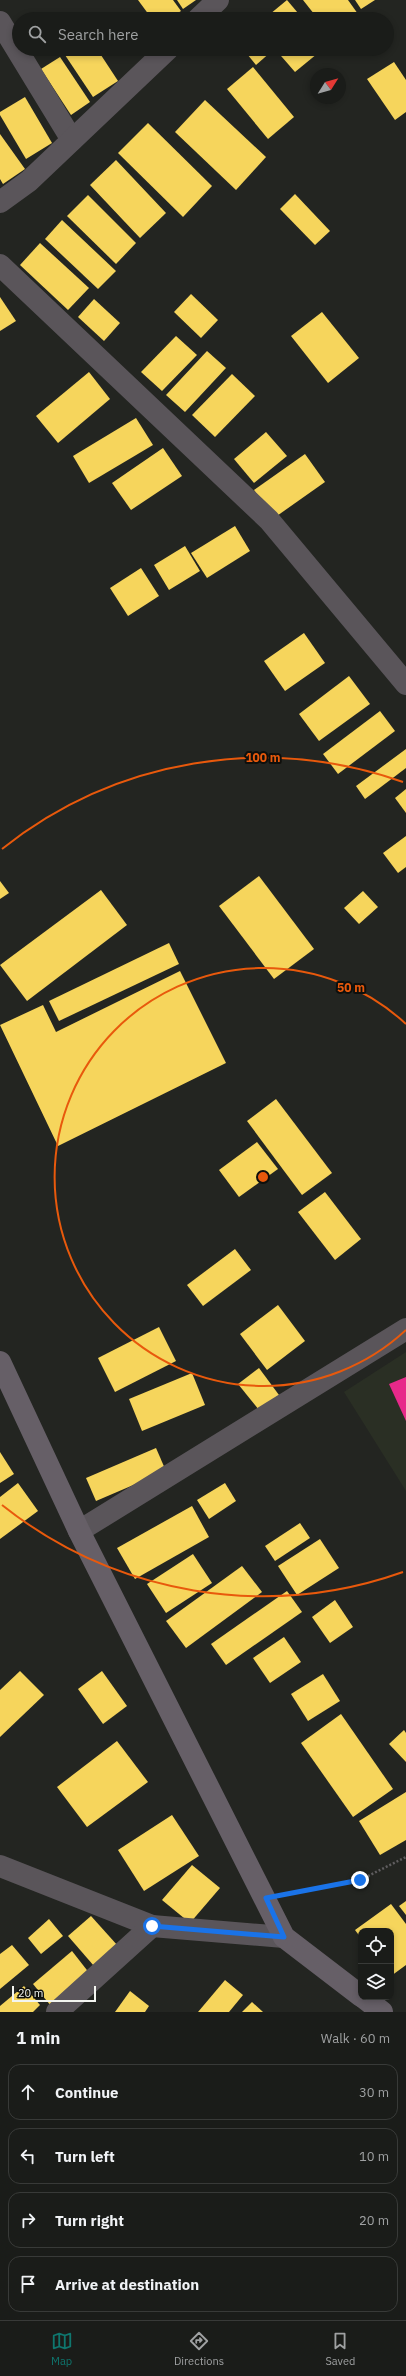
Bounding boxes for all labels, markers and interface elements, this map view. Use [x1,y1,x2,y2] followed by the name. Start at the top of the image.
[12,12,394,56] search box
[26,23,48,45] icon: search
[58,25,138,44] text: Search here
[310,68,346,104] north arrow
[245,750,281,765] text: 100 m
[337,980,365,995] text: 50 m
[256,1170,270,1184] centre of rings
[351,1871,369,1889] route end
[143,1917,161,1935] route start
[358,1928,394,2000] map controls
[358,1928,394,1964] button: locate
[358,1964,394,2000] button: layers
[12,1984,96,2003] scale bar
[18,1986,43,2000] text: 20 m
[16,2027,60,2049] text: 1 min
[321,2030,390,2047] text: Walk · 60 m
[17,2081,39,2103] icon: ahead
[55,2083,119,2102] text: Continue
[359,2084,389,2101] text: 30 m
[17,2145,39,2167] icon: left
[55,2147,115,2166] text: Turn left
[359,2148,389,2165] text: 10 m
[17,2209,39,2231] icon: right
[55,2211,124,2230] text: Turn right
[359,2212,389,2229] text: 20 m
[17,2273,39,2295] icon: arrive
[55,2275,199,2294] text: Arrive at destination
[51,2330,73,2368] tab: Map
[174,2330,224,2368] tab: Directions
[325,2330,355,2368] tab: Saved

